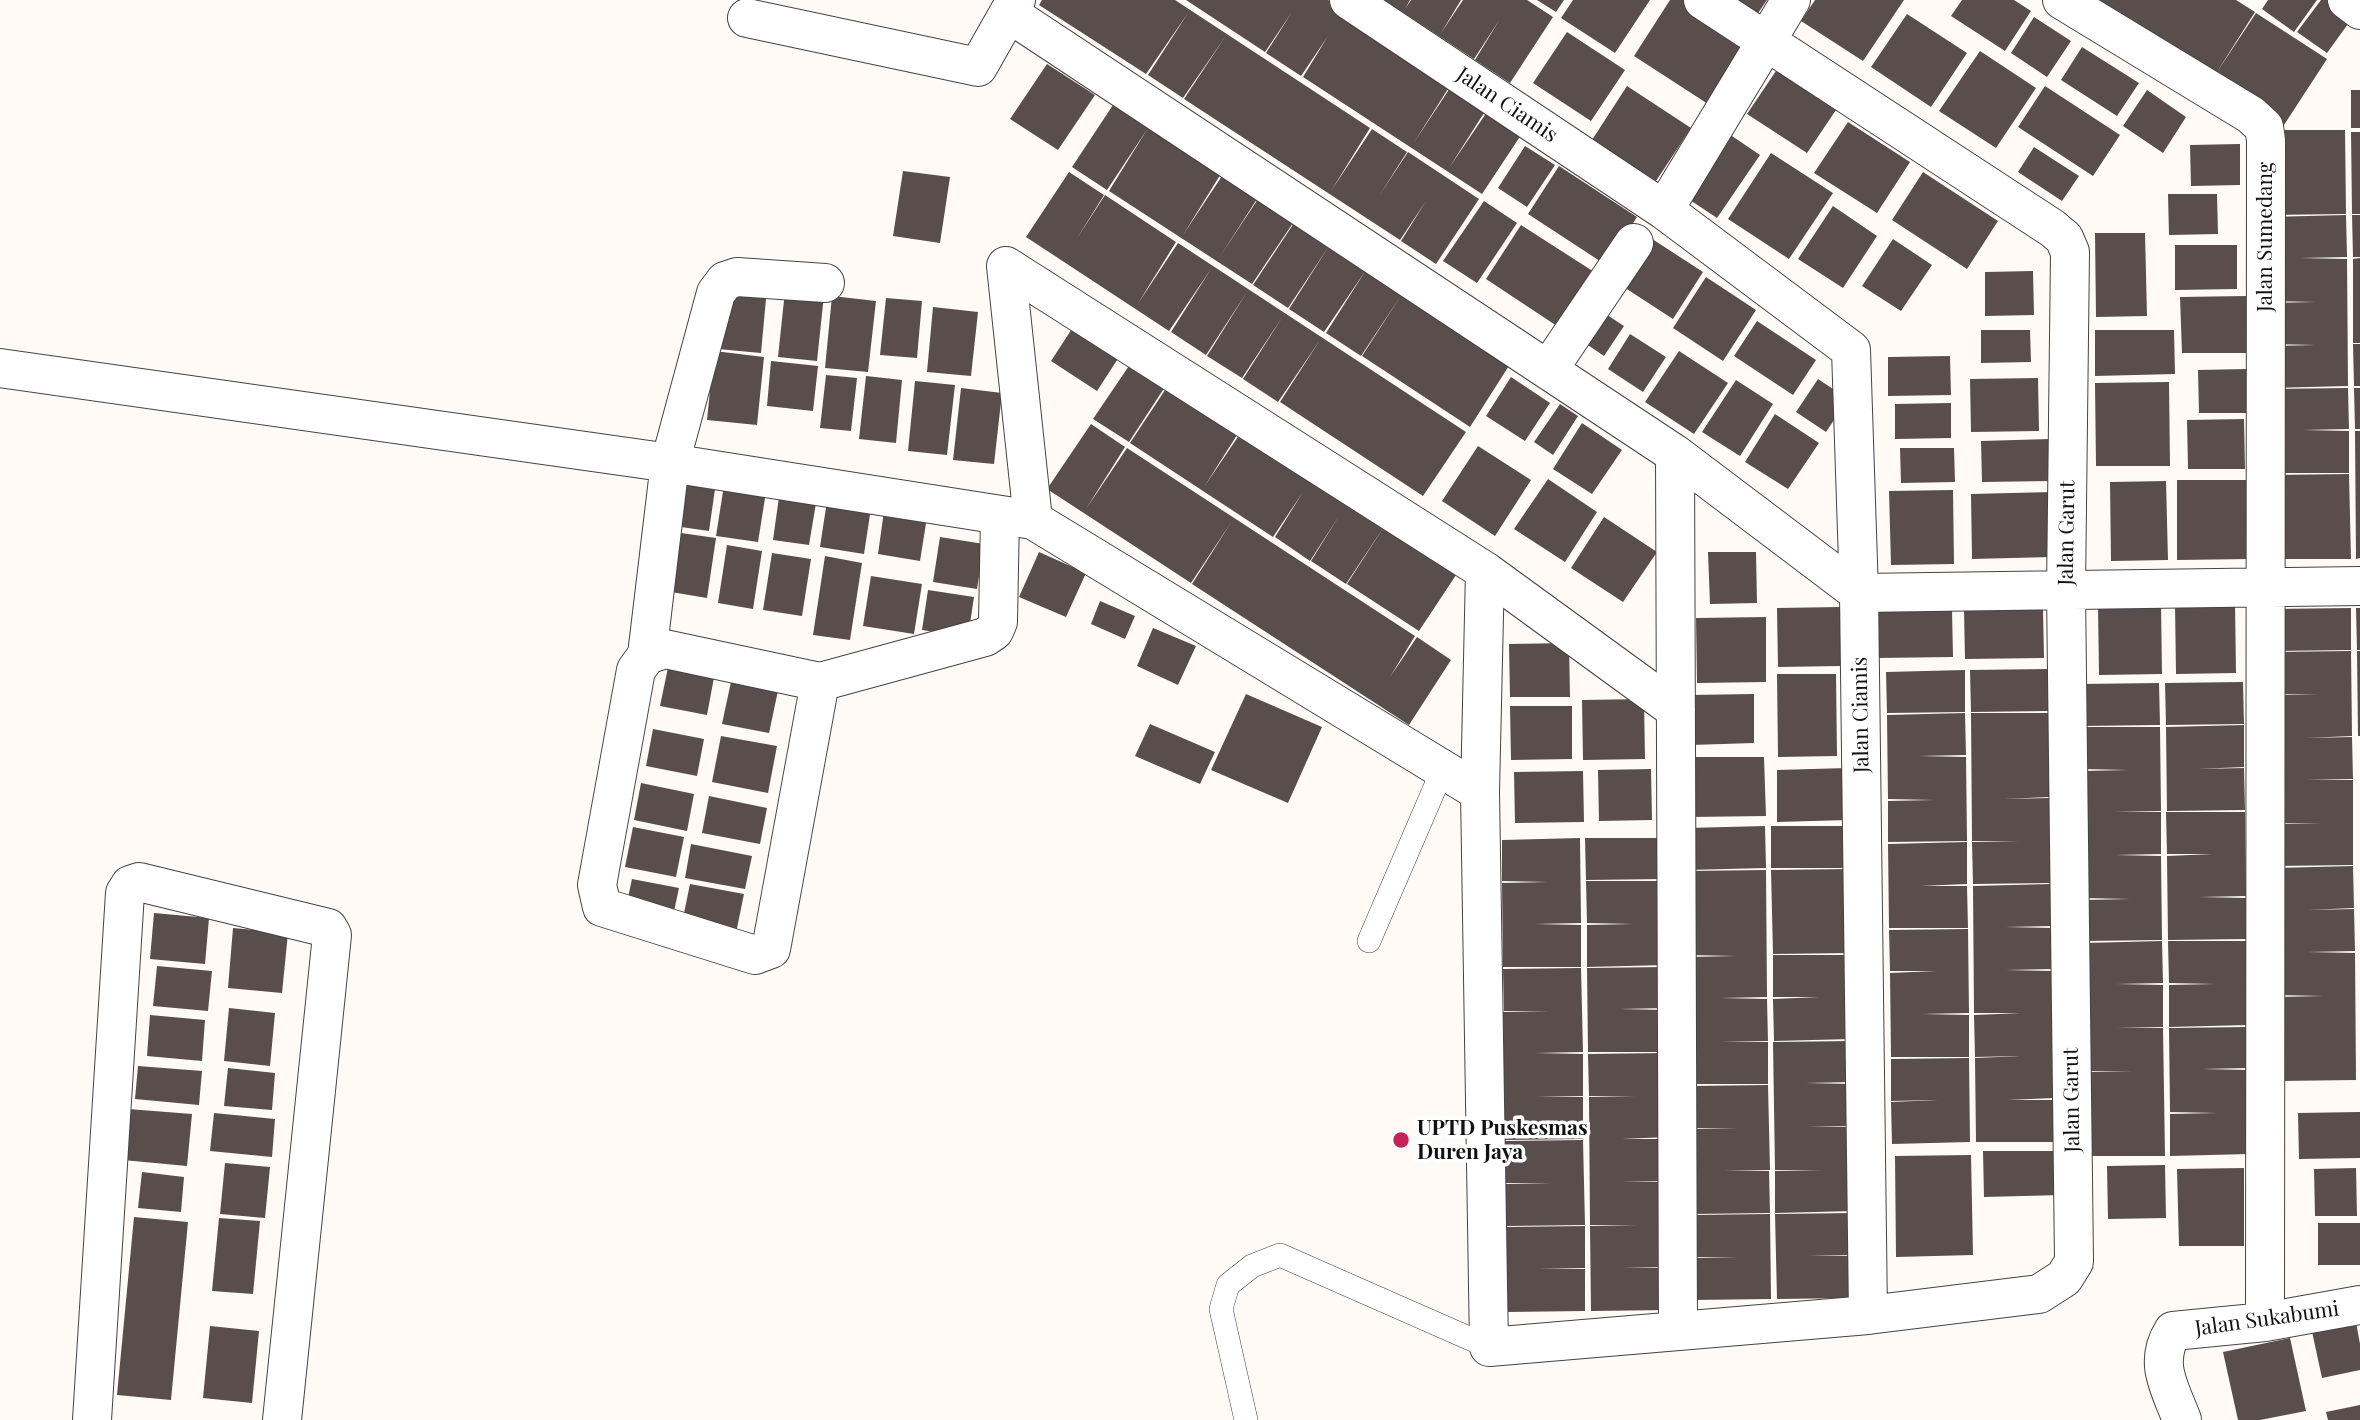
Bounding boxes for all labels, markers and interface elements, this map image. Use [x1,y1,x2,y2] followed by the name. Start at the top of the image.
[1452,62,1562,148] street label: Jalan Ciamis
[2252,162,2278,312] street label: Jalan Sumedang
[2053,480,2081,586] street label: Jalan Garut
[1847,657,1875,773] street label: Jalan Ciamis
[2058,1047,2086,1153] street label: Jalan Garut
[1417,1115,1588,1165] place label: UPTD Puskesmas Duren Jaya
[1391,1130,1411,1150] marker: UPTD Puskesmas Duren Jaya
[2193,1296,2341,1342] street label: Jalan Sukabumi

